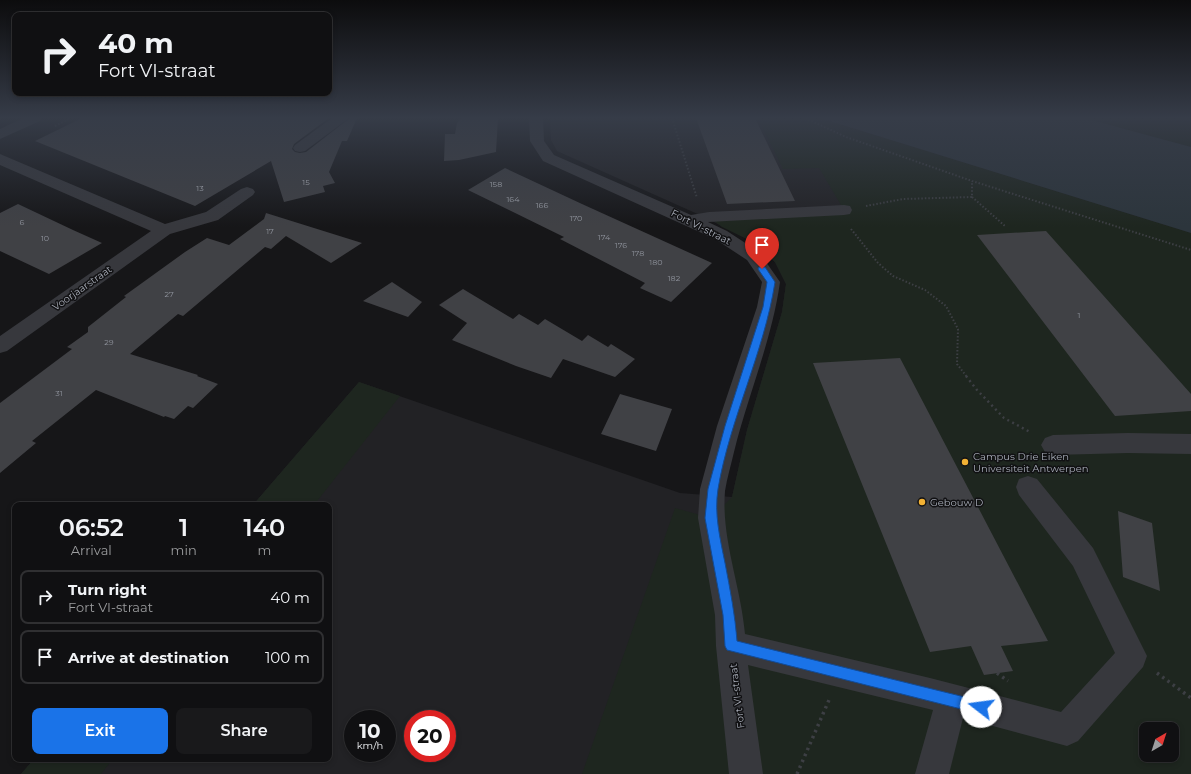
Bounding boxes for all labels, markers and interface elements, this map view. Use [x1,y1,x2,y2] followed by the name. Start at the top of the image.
[98,26,174,60] text: 40 m
[32,28,84,80] icon: right
[98,60,216,82] text: Fort VI-straat
[302,177,310,187] house number: 15
[490,179,502,189] house number: 158
[196,183,204,193] house number: 13
[506,194,520,204] house number: 164
[536,200,548,210] house number: 166
[669,206,733,248] street label: Fort VI-straat
[570,213,582,223] house number: 170
[20,217,25,227] house number: 6
[266,226,274,236] house number: 17
[745,228,779,269] pin
[598,232,611,242] house number: 174
[41,233,49,243] house number: 10
[751,234,773,256] icon: arrive
[615,240,627,250] house number: 176
[632,248,644,258] house number: 178
[649,257,663,267] house number: 180
[50,263,114,313] street label: Voorjaarstraat
[668,273,681,283] house number: 182
[164,289,174,299] house number: 27
[1078,310,1080,320] house number: 1
[104,337,114,347] house number: 29
[55,388,63,398] house number: 31
[973,450,1088,475] place label: Campus Drie Eiken Universiteit Antwerpen
[960,457,970,467] marker: Campus Drie Eiken Universiteit Antwerpen
[930,496,983,509] place label: Gebouw D
[917,497,927,507] marker: Gebouw D
[59,513,124,542] text: 06:52
[179,513,188,542] text: 1
[244,513,285,542] text: 140
[71,542,112,558] text: Arrival
[171,542,197,558] text: min
[257,542,271,558] text: m
[68,580,147,599] text: Turn right
[34,586,56,608] icon: right
[270,588,310,607] text: 40 m
[68,599,153,615] text: Fort VI-straat
[34,646,56,668] icon: arrive
[68,648,229,667] text: Arrive at destination
[265,648,310,667] text: 100 m
[727,663,747,729] street label: Fort VI-straat
[960,686,1002,728] position arrow
[32,708,168,754] button: Exit
[176,708,312,754] button: Share
[404,710,456,762] speed limit sign: 20
[359,719,381,743] text: 10
[1139,722,1179,762] north arrow
[1139,722,1179,762] map controls
[357,739,383,752] text: km/h

